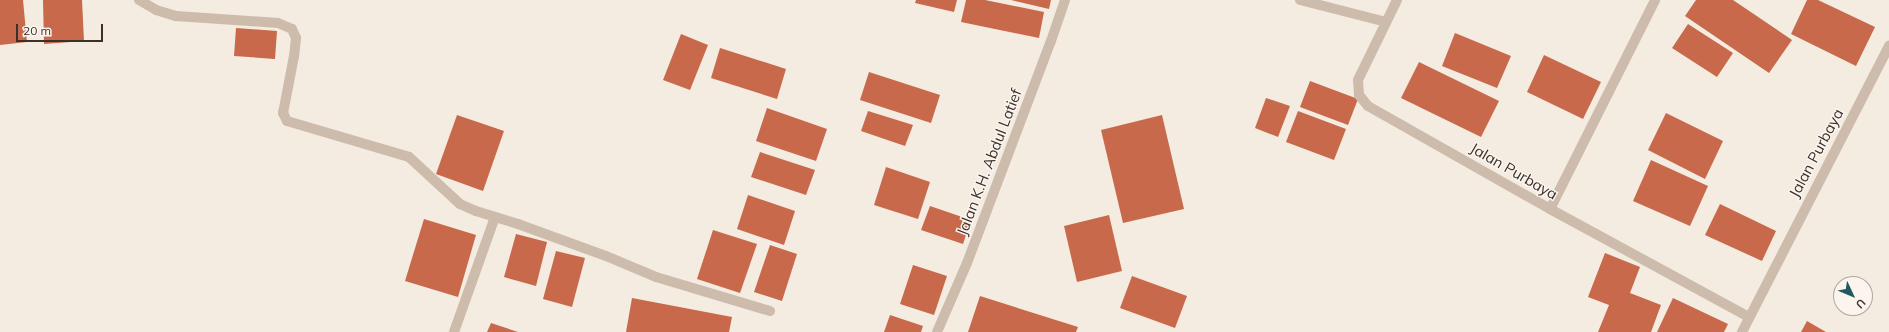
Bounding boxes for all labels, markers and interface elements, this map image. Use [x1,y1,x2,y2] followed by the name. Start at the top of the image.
[18,16,105,42] scale bar
[23,23,51,38] text: 20 m
[953,86,1025,238] street label: Jalan K.H. Abdul Latief
[1785,106,1847,200] street label: Jalan Purbaya
[1467,139,1561,203] street label: Jalan Purbaya
[1833,276,1873,316] north arrow
[1853,296,1869,311] text: U

